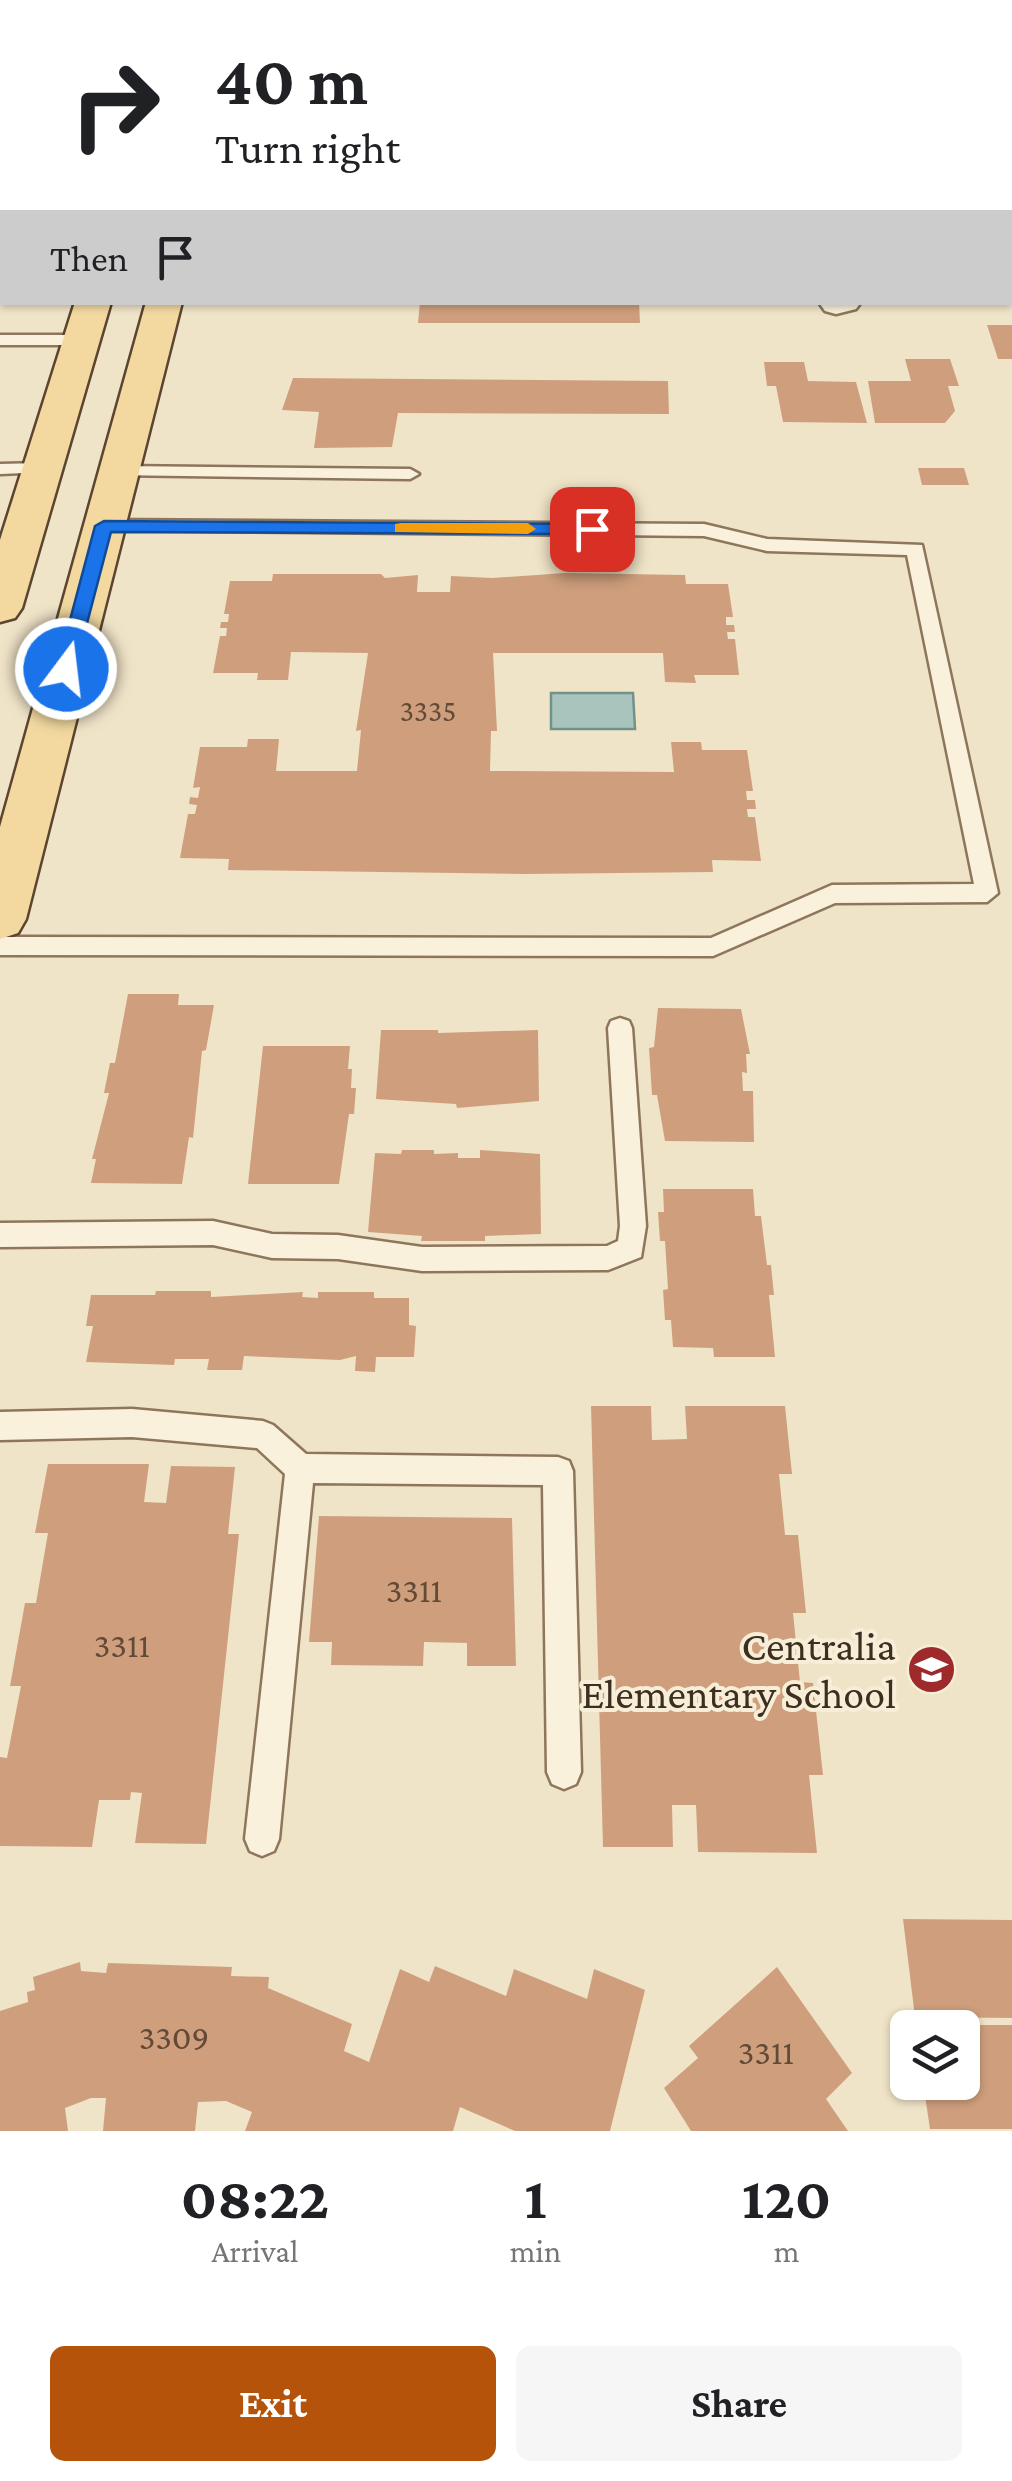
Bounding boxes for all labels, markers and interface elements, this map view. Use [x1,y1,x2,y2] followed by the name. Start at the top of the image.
[50,40,180,170] icon: right
[215,41,368,119] text: 40 m
[215,123,400,173] text: Turn right
[148,230,203,285] icon: arrive
[50,237,128,279] text: Then
[550,487,635,572] pin
[565,502,620,557] icon: arrive
[14,617,118,721] position arrow
[400,694,456,727] house number: 3335
[386,1571,442,1610] house number: 3311
[581,1622,896,1717] place label: Centralia Elementary School
[94,1626,150,1665] house number: 3311
[905,1643,957,1695] school or university icon: Centralia Elementary School
[890,2010,980,2100] map controls
[890,2010,980,2100] button: layers
[139,2018,209,2057] house number: 3309
[738,2033,794,2072] house number: 3311
[181,2164,329,2231] text: 08:22
[524,2164,547,2231] text: 1
[742,2164,831,2231] text: 120
[211,2233,298,2269] text: Arrival
[510,2233,561,2269] text: min
[774,2233,799,2269] text: m
[50,2346,496,2461] button: Exit
[516,2346,962,2461] button: Share

